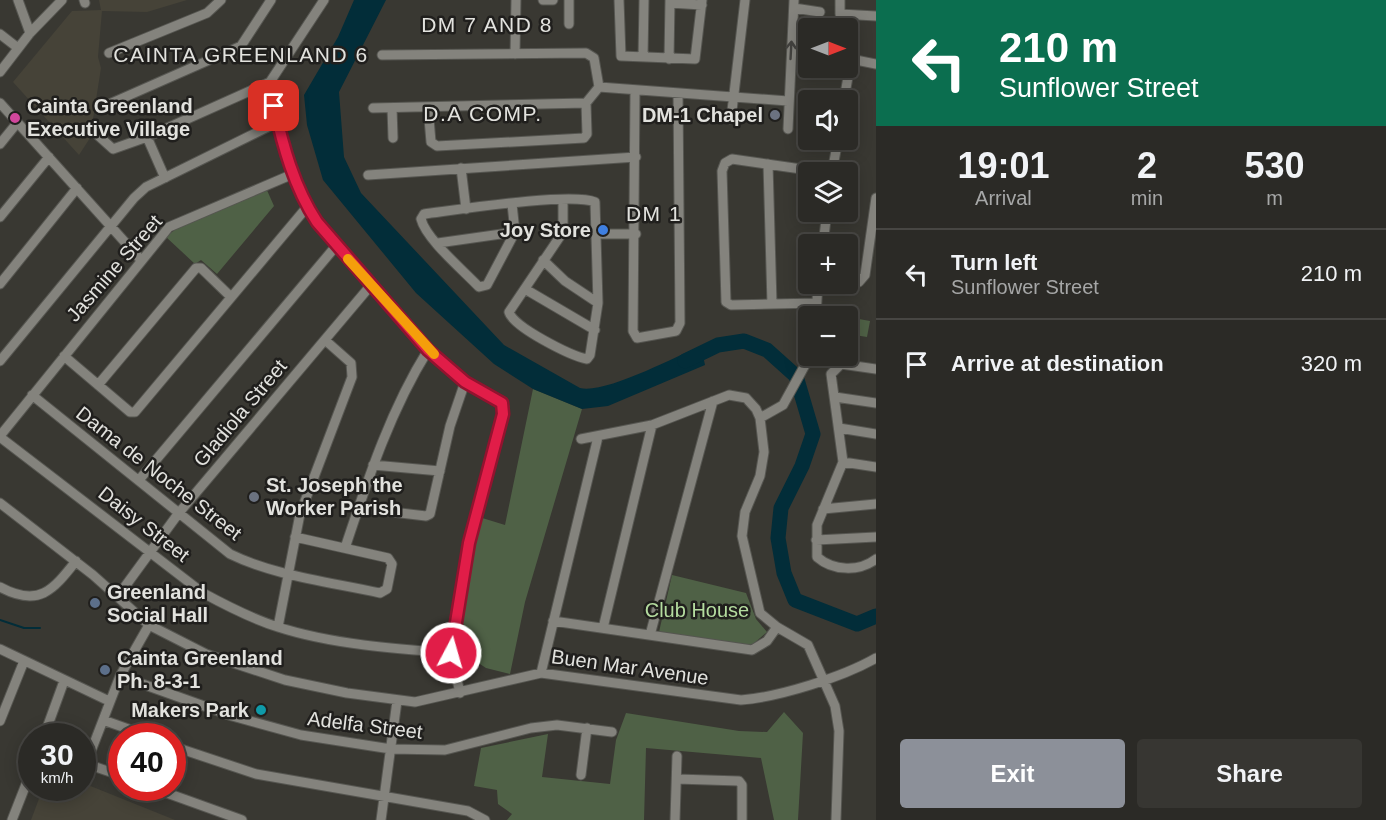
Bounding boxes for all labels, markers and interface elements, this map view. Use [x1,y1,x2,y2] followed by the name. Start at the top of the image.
[421,13,553,36] district label: DM 7 AND 8
[798,18,858,78] north arrow
[798,18,858,366] map controls
[900,24,978,102] icon: left
[999,24,1118,71] text: 210 m
[786,41,797,61] one-way arrow
[113,43,369,66] district label: CAINTA GREENLAND 6
[999,73,1199,103] text: Sunflower Street
[248,80,299,131] pin
[257,89,290,122] icon: arrive
[798,90,858,150] button: sound
[27,95,193,140] place label: Cainta Greenland Executive Village
[423,102,543,125] district label: D.A COMP.
[642,104,763,126] place label: DM-1 Chapel
[768,108,782,122] marker: DM-1 Chapel
[8,111,22,125] marker: Cainta Greenland Executive Village
[957,145,1049,186] text: 19:01
[1137,145,1157,186] text: 2
[1244,145,1305,186] text: 530
[798,162,858,222] button: layers
[975,187,1032,209] text: Arrival
[1131,187,1163,209] text: min
[1266,187,1283,209] text: m
[626,202,682,225] district label: DM 1
[62,210,166,326] street label: Jasmine Street
[500,219,591,241] place label: Joy Store
[596,223,610,237] marker: Joy Store
[798,234,858,294] button: +
[951,250,1037,275] text: Turn left
[900,258,933,291] icon: left
[1301,261,1362,286] text: 210 m
[951,276,1099,298] text: Sunflower Street
[798,306,858,366] button: −
[900,348,933,381] icon: arrive
[951,351,1164,376] text: Arrive at destination
[1301,351,1362,376] text: 320 m
[189,355,291,471] street label: Gladiola Street
[72,402,246,545] street label: Dama de Noche Street
[266,474,403,519] place label: St. Joseph the Worker Parish
[94,482,194,566] street label: Daisy Street
[247,490,261,504] marker: St. Joseph the Worker Parish
[107,581,208,626] place label: Greenland Social Hall
[88,596,102,610] marker: Greenland Social Hall
[645,599,749,621] park label: Club House
[419,621,483,685] position arrow
[550,645,710,689] street label: Buen Mar Avenue
[117,647,283,692] place label: Cainta Greenland Ph. 8-3-1
[98,663,112,677] marker: Cainta Greenland Ph. 8-3-1
[131,699,250,721] place label: Makers Park
[254,703,268,717] marker: Makers Park
[306,707,424,743] street label: Adelfa Street
[108,723,186,801] speed limit sign: 40
[40,738,74,771] text: 30
[900,739,1125,808] button: Exit
[1137,739,1362,808] button: Share
[41,769,73,786] text: km/h

